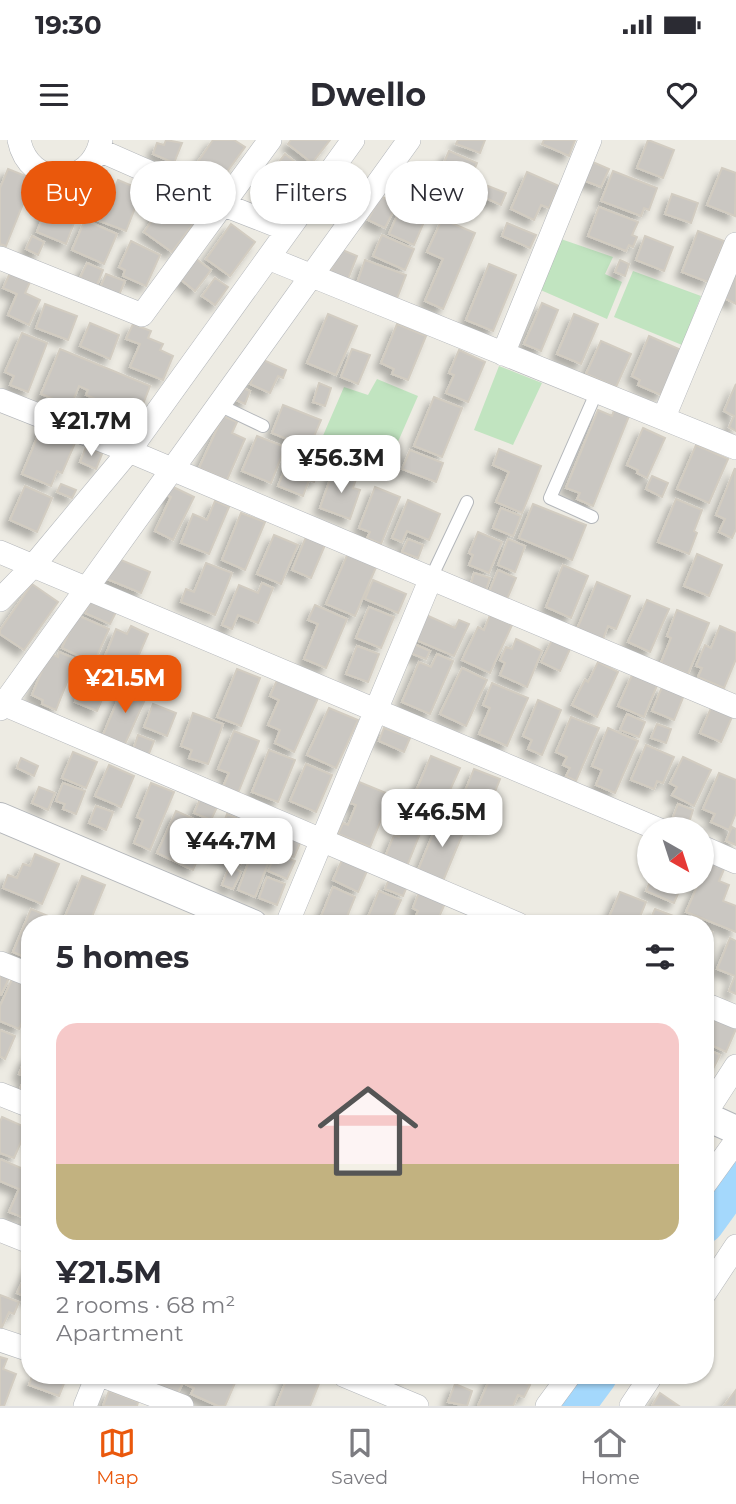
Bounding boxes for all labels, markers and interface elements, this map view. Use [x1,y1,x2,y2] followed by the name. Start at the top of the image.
[35,9,102,41] text: 19:30
[310,75,426,114] text: Dwello
[35,76,73,114] icon: menu
[663,76,701,114] icon: heart
[21,161,116,224] chip: Buy
[130,161,236,224] chip: Rent
[250,161,371,224] chip: Filters
[385,161,488,224] chip: New
[34,398,148,458] pin: ¥21.7M
[50,407,132,435] text: ¥21.7M
[284,436,398,495] pin: ¥56.3M
[297,444,385,472] text: ¥56.3M
[68,656,182,715] pin: ¥21.5M
[84,664,166,692] text: ¥21.5M
[385,790,499,849] pin: ¥46.5M
[397,798,487,826] text: ¥46.5M
[637,817,714,894] north arrow
[637,817,714,894] map controls
[174,818,288,878] pin: ¥44.7M
[186,827,276,855] text: ¥44.7M
[641,938,679,976] icon: filters
[56,939,189,976] text: 5 homes
[305,1068,431,1194] icon: home
[56,1254,162,1291] text: ¥21.5M
[56,1291,235,1319] text: 2 rooms · 68 m²
[56,1319,184,1347] text: Apartment
[96,1424,139,1489] tab: Map
[331,1424,388,1489] tab: Saved
[581,1424,640,1489] tab: Home

